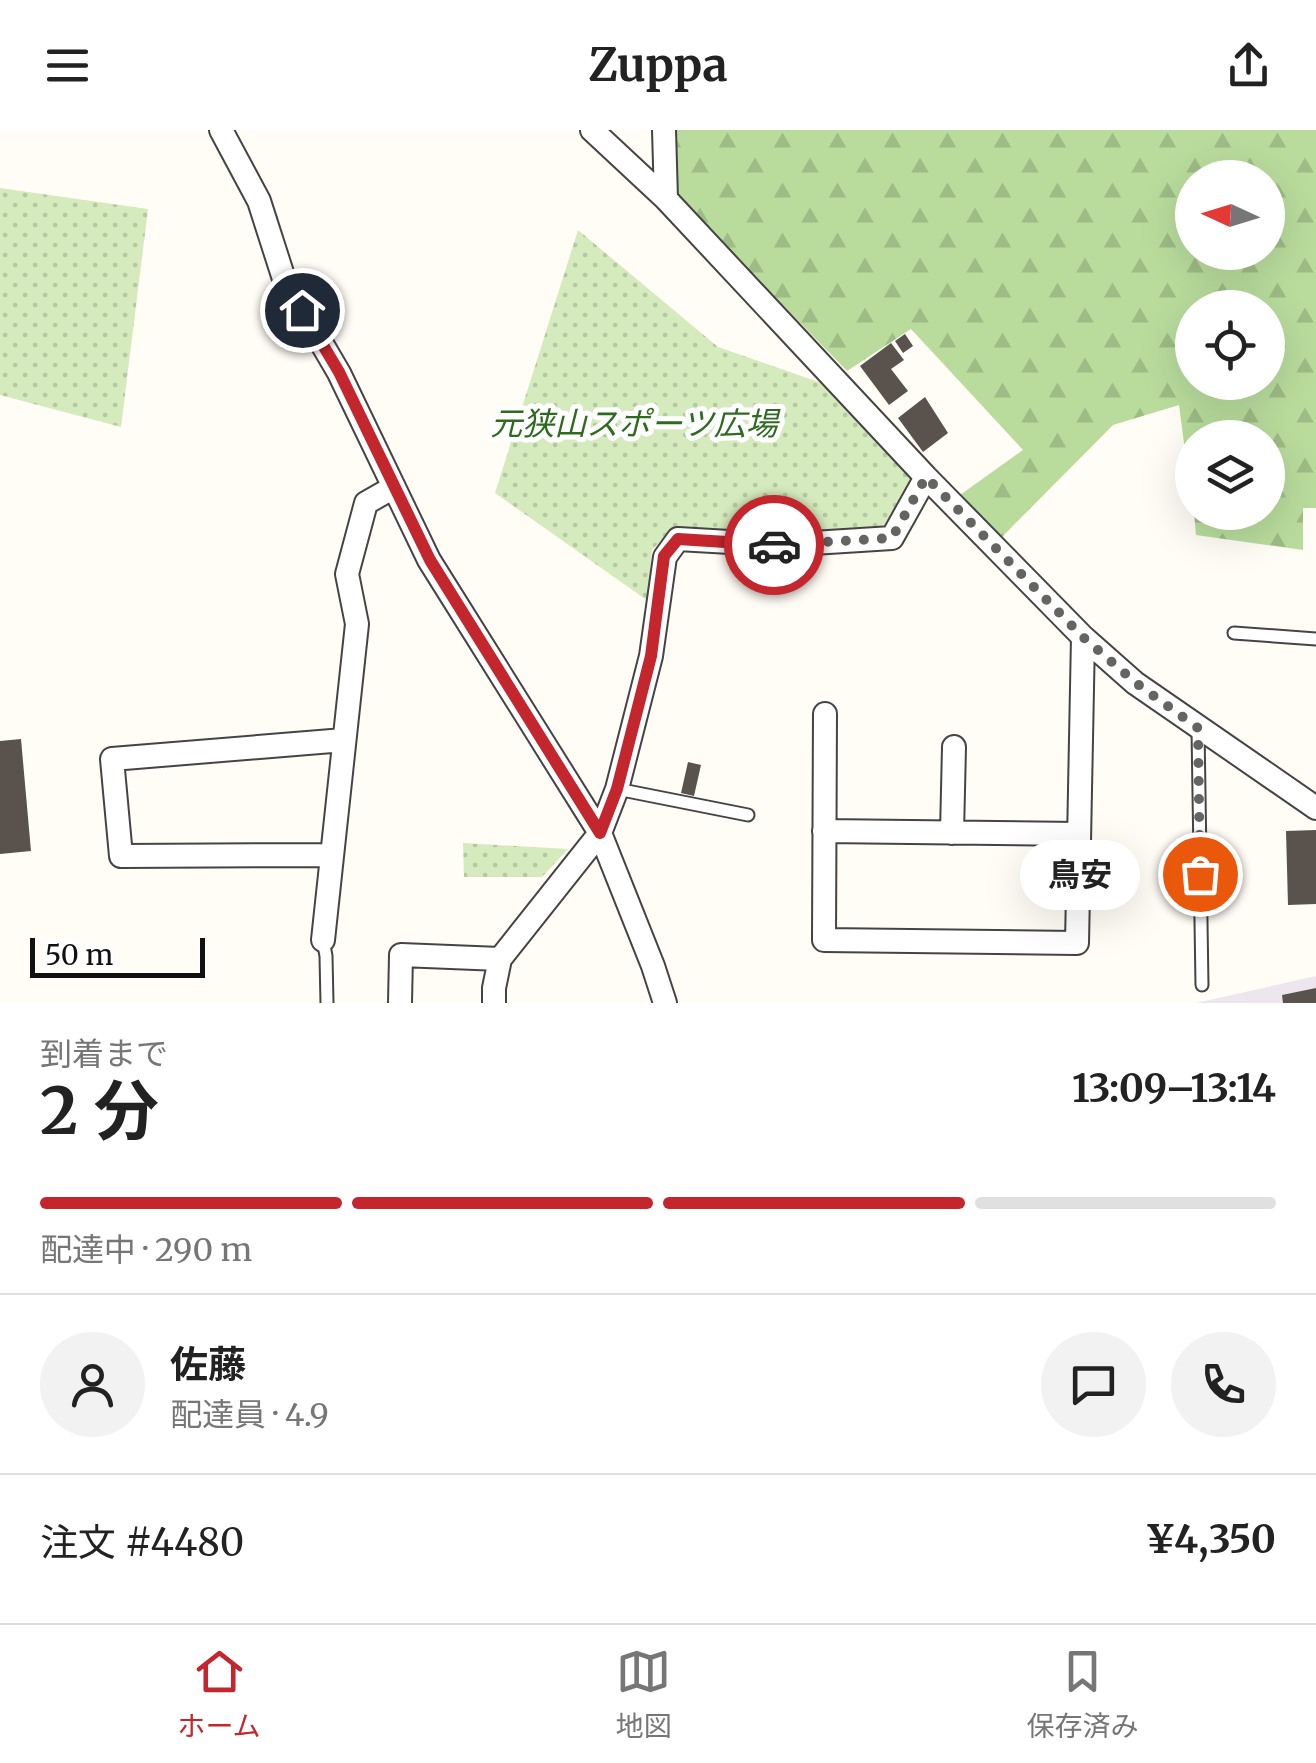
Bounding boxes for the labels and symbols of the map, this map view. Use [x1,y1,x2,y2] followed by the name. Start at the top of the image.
[1175,160,1285,270] north arrow
[260,268,345,353] pin
[490,404,781,444] park label: 元狭山スポーツ広場
[724,495,824,595] courier
[1158,832,1243,917] pin
[1020,839,1140,909] callout: 鳥安
[30,933,205,978] scale bar

